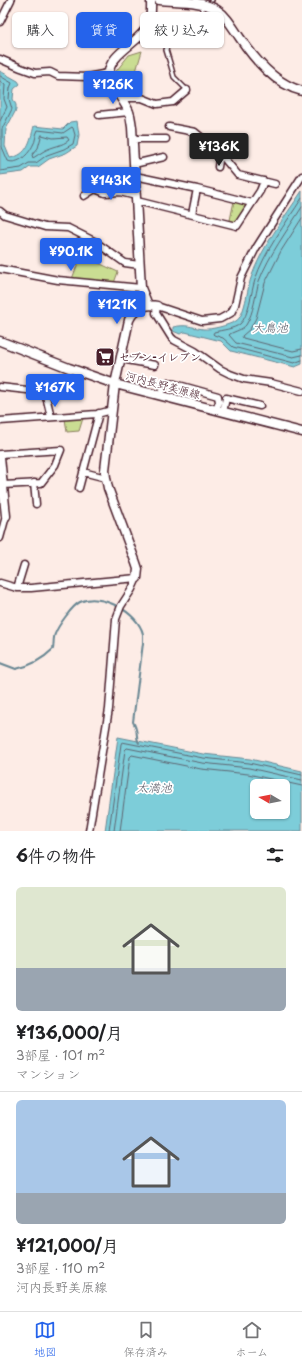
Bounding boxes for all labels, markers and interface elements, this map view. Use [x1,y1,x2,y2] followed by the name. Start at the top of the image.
[12,12,68,48] chip: 購入
[76,12,132,48] chip: 賃貸
[140,12,224,48] chip: 絞り込み
[85,71,141,105] pin: ¥126K
[92,74,134,93] text: ¥126K
[191,133,247,167] pin: ¥136K
[198,136,240,155] text: ¥136K
[83,167,139,201] pin: ¥143K
[91,170,131,189] text: ¥143K
[38,238,104,272] pin: ¥90.1K
[49,241,93,260] text: ¥90.1K
[89,291,145,325] pin: ¥121K
[97,294,137,313] text: ¥121K
[252,318,289,336] water label: 大鳥池
[94,346,116,368] supermarket icon: セブン-イレブン
[119,348,201,365] place label: セブン-イレブン
[124,366,203,403] street label: 河内長野美原線
[27,374,83,408] pin: ¥167K
[35,377,75,396] text: ¥167K
[136,778,173,796] water label: 太満池
[250,779,290,819] north arrow
[250,779,290,819] map controls
[16,842,96,868] text: 6件の物件
[264,844,286,866] icon: filters
[115,913,187,985] icon: home
[16,1019,123,1045] text: ¥136,000/月
[16,1045,105,1064] text: 3部屋 · 101 m²
[16,1064,80,1083] text: マンション
[115,1126,187,1198] icon: home
[16,1232,119,1258] text: ¥121,000/月
[16,1258,105,1277] text: 3部屋 · 110 m²
[16,1277,107,1296] text: 河内長野美原線
[34,1319,56,1360] tab: 地図
[124,1319,168,1360] tab: 保存済み
[236,1319,268,1360] tab: ホーム

